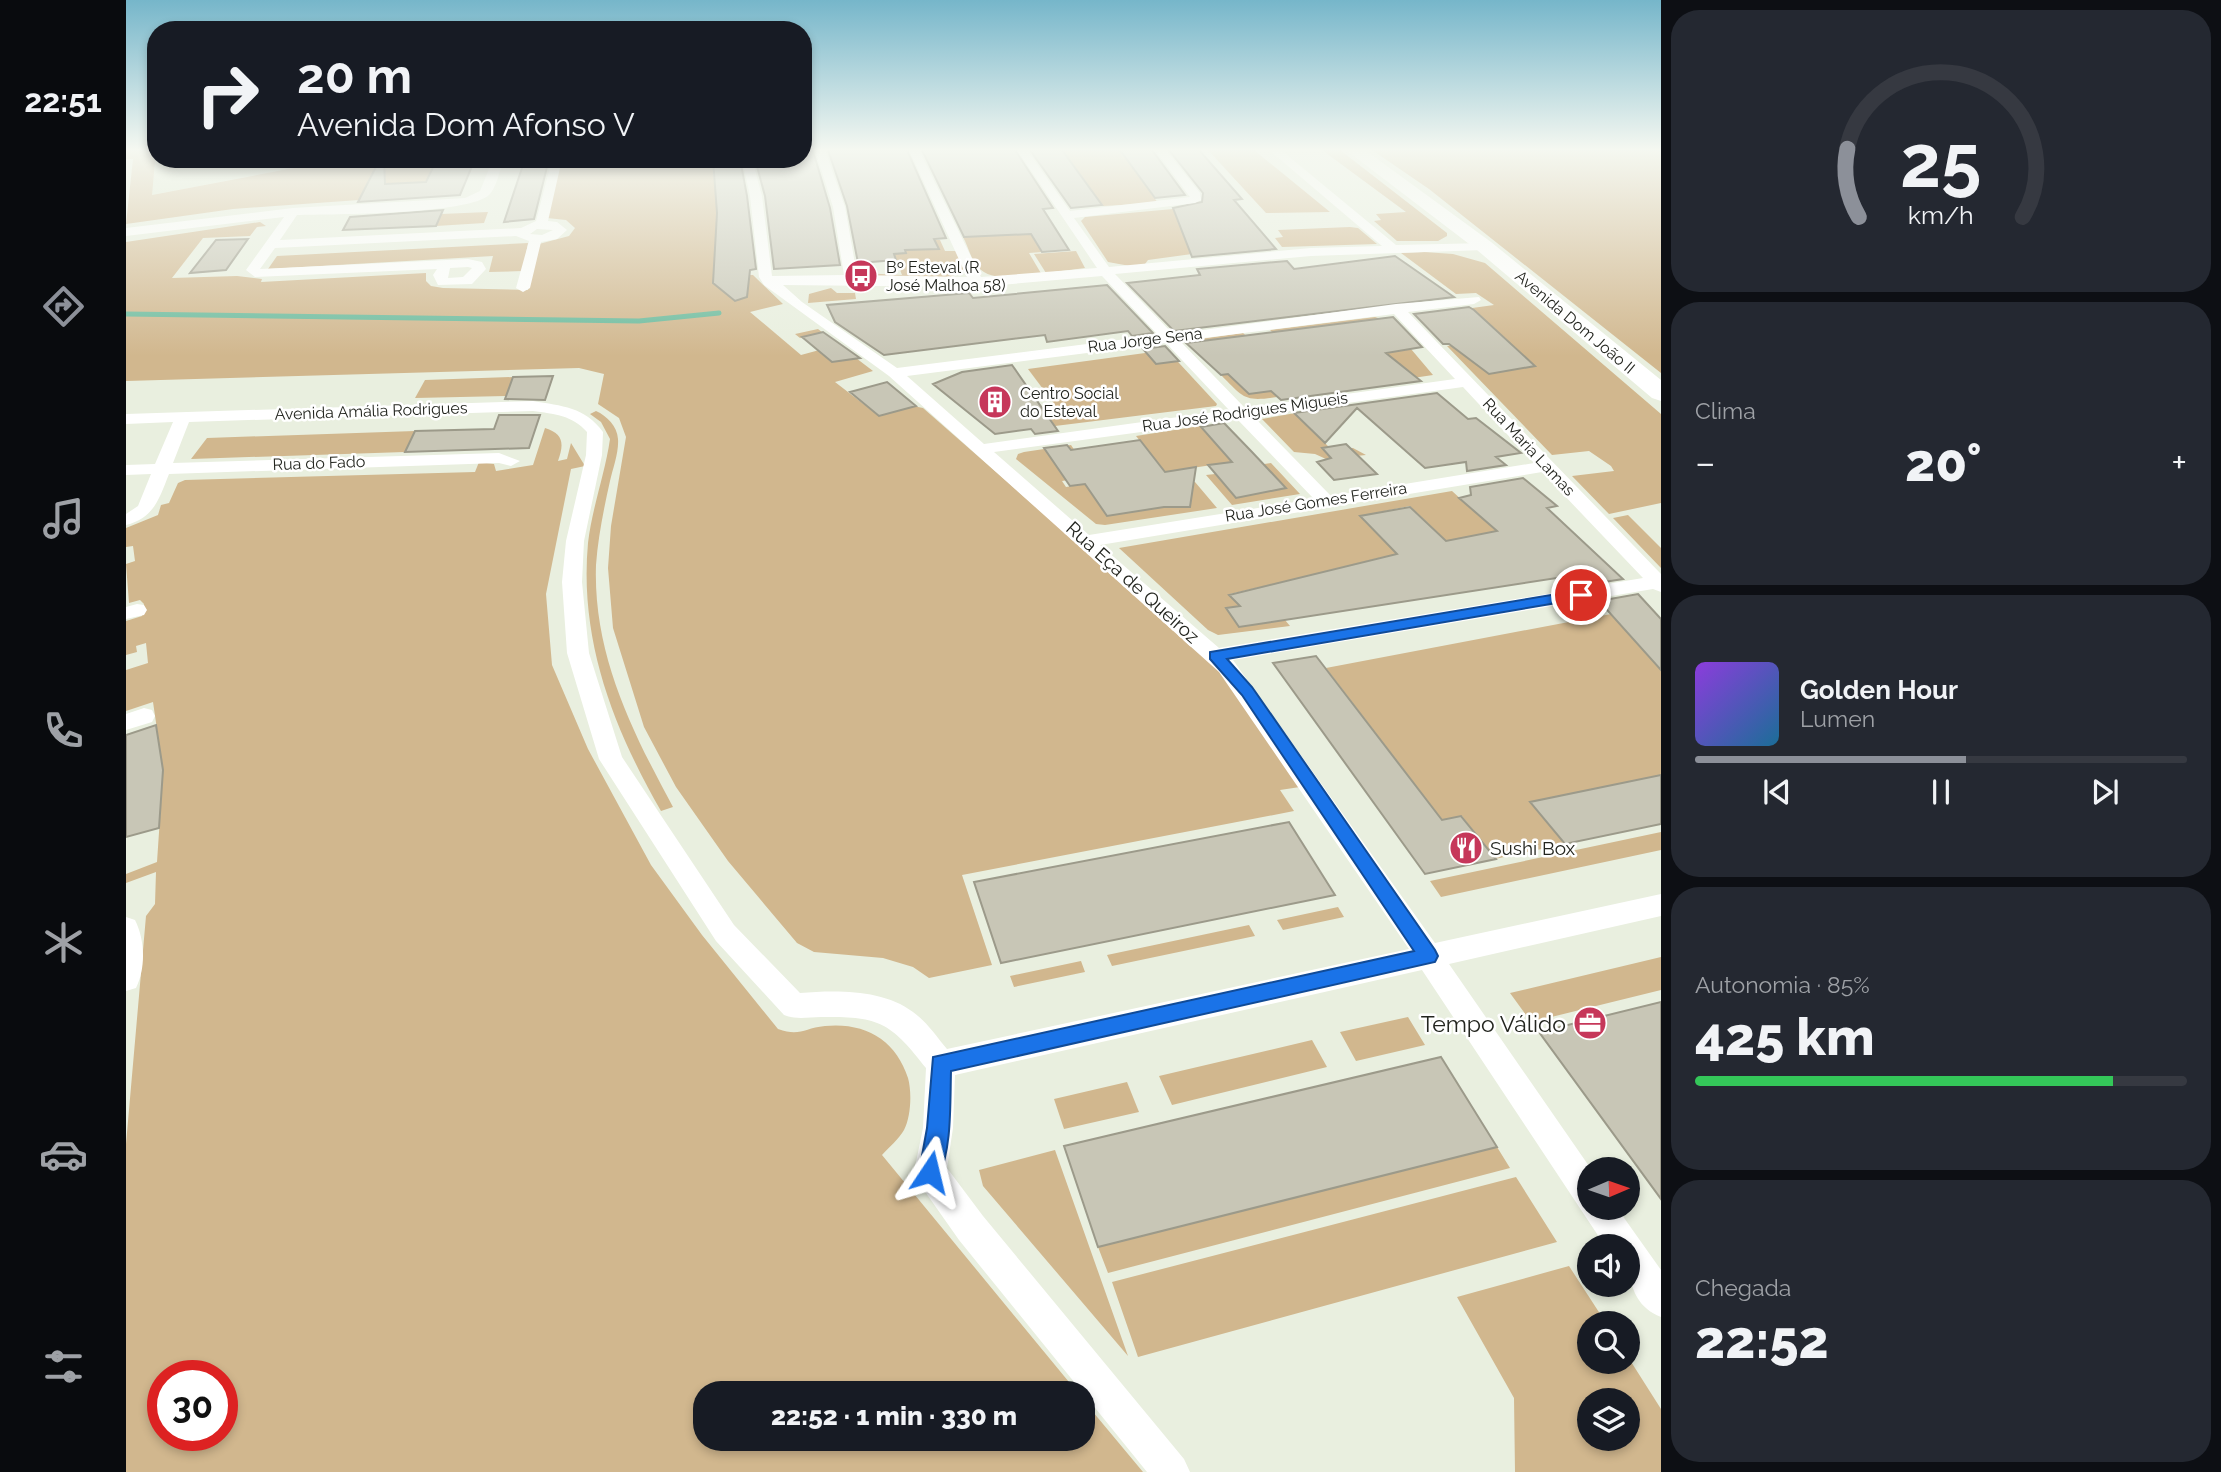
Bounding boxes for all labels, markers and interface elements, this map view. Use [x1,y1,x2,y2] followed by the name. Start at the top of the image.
[297,47,412,104] text: 20 m
[182,49,273,140] icon: right
[24,82,102,119] text: 22:51
[297,106,635,143] text: Avenida Dom Afonso V
[1900,120,1982,205] text: 25
[1908,200,1974,230] text: km/h
[842,257,880,295] bus stop icon: Bº Esteval (R José Malhoa 58)
[886,258,1005,295] place label: Bº Esteval (R José Malhoa 58)
[1511,266,1639,378] street label: Avenida Dom João II
[39,282,88,331] icon: directions
[1087,324,1203,356] street label: Rua Jorge Sena
[976,383,1014,421] building icon: Centro Social do Esteval
[1020,384,1119,421] place label: Centro Social do Esteval
[1141,388,1349,436] street label: Rua José Rodrigues Migueis
[1479,394,1579,500] street label: Rua Maria Lamas
[1695,397,1756,424] text: Clima
[274,398,468,424] street label: Avenida Amália Rodrigues
[1905,432,1982,493] text: 20°
[1695,440,1715,485] text: −
[2171,440,2187,485] text: +
[272,452,366,474] street label: Rua do Fado
[1224,478,1408,526] street label: Rua José Gomes Ferreira
[39,494,88,543] icon: music
[1062,517,1204,647] street label: Rua Eça de Queiroz
[1551,565,1611,625] pin
[1562,576,1600,614] icon: arrive
[1800,675,1958,705] text: Golden Hour
[1800,705,1875,732] text: Lumen
[39,706,88,755] icon: phone
[1758,773,1796,811] icon: previous
[1922,773,1960,811] icon: pause
[2086,773,2124,811] icon: next
[1447,829,1485,867] restaurant icon: Sushi Box
[1490,837,1576,859] place label: Sushi Box
[39,918,88,967] icon: climate
[1695,971,1870,998] text: Autonomia · 85%
[1571,1004,1609,1042] office icon: Tempo Válido
[1695,1006,1875,1067] text: 425 km
[1421,1010,1566,1037] place label: Tempo Válido
[39,1130,88,1179] icon: car
[893,1135,967,1209] position arrow
[1577,1157,1640,1220] north arrow
[1577,1157,1640,1451] map controls
[1577,1234,1640,1297] button: sound
[1695,1274,1791,1301] text: Chegada
[1695,1309,1829,1370] text: 22:52
[1577,1311,1640,1374] button: search
[39,1342,88,1391] icon: filters
[147,1360,238,1451] speed limit sign: 30
[1577,1388,1640,1451] button: layers
[771,1401,1017,1431] text: 22:52 · 1 min · 330 m

